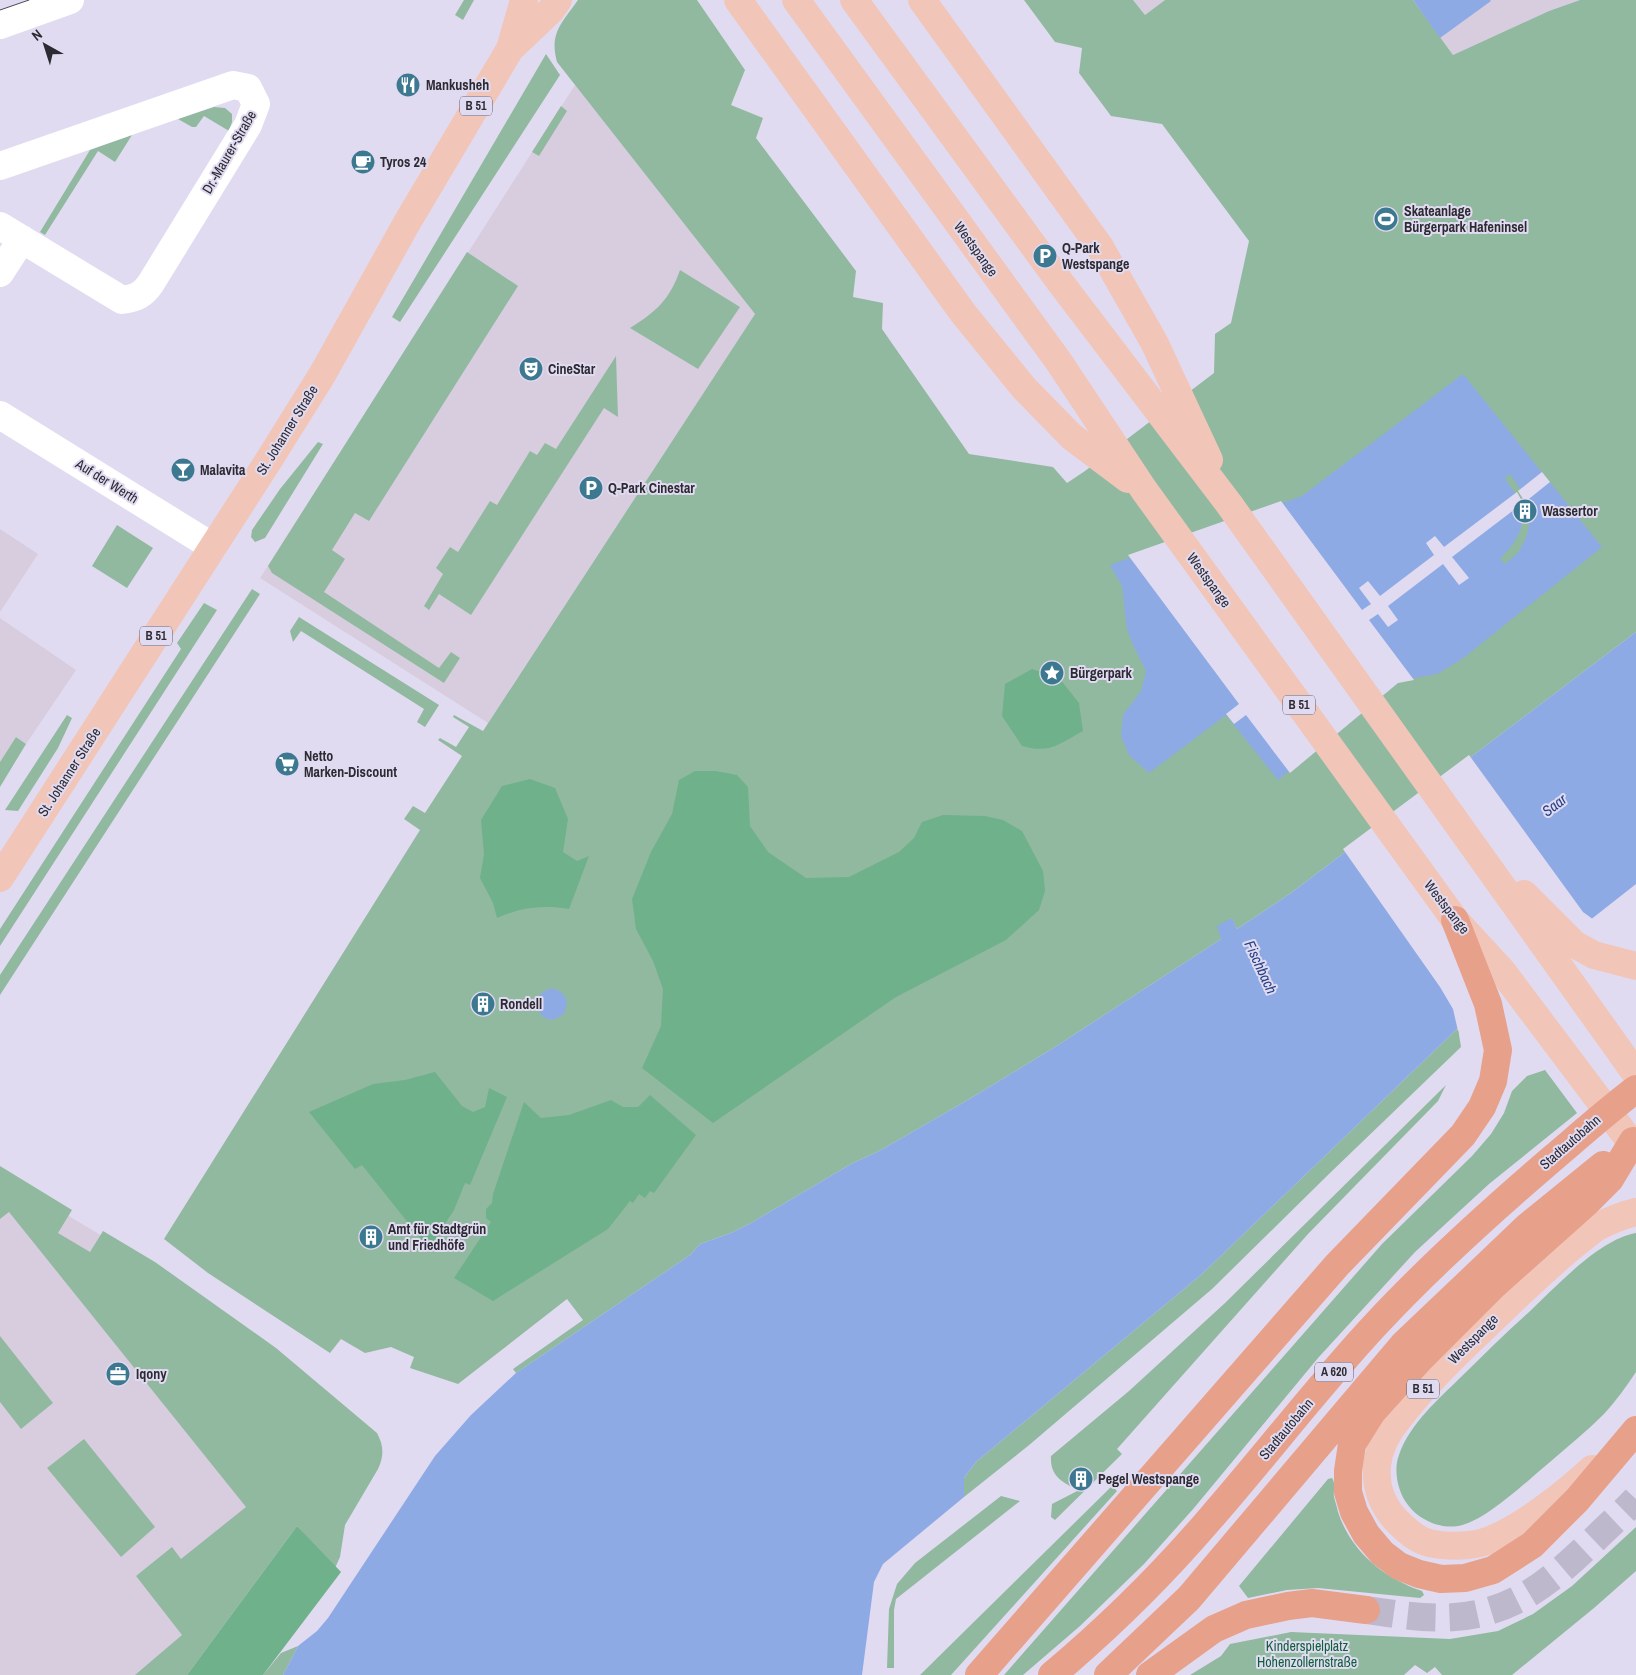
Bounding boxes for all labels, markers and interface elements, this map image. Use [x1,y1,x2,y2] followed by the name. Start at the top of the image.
[20,20,70,70] north arrow
[28,25,46,45] text: N
[395,72,421,98] restaurant icon: Mankusheh
[426,76,489,94] place label: Mankusheh
[460,96,492,115] road number: B 51
[198,107,260,197] street label: Dr.-Maurer-Straße
[350,149,376,175] cafe icon: Tyros 24
[380,153,427,171] place label: Tyros 24
[1404,202,1527,236] place label: Skateanlage Bürgerpark Hafeninsel
[1373,206,1399,232] sports icon: Skateanlage Bürgerpark Hafeninsel
[950,218,1002,280] street label: Westspange
[1062,239,1129,273] place label: Q-Park Westspange
[1032,243,1058,269] parking icon: Q-Park Westspange
[518,356,544,382] theatre icon: CineStar
[548,360,596,378] place label: CineStar
[252,382,322,478] street label: St. Johanner Straße
[71,454,142,507] street label: Auf der Werth
[170,457,196,483] bar icon: Malavita
[200,461,246,479] place label: Malavita
[578,475,604,501] parking icon: Q-Park Cinestar
[608,479,695,497] place label: Q-Park Cinestar
[1512,498,1538,524] building icon: Wassertor
[1542,502,1598,520] place label: Wassertor
[1183,549,1235,611] street label: Westspange
[140,626,172,646] road number: B 51
[1039,660,1065,686] place icon: Bürgerpark
[1070,664,1132,682] place label: Bürgerpark
[1283,696,1315,714] road number: B 51
[33,724,105,820] street label: St. Johanner Straße
[304,747,397,781] place label: Netto Marken-Discount
[274,751,300,777] supermarket icon: Netto Marken-Discount
[1537,788,1571,821] water label: Saar
[1420,876,1474,938] street label: Westspange
[1239,937,1283,997] water label: Fischbach
[470,991,496,1017] building icon: Rondell
[500,995,542,1013] place label: Rondell
[1536,1111,1604,1173] street label: Stadtautobahn
[388,1220,486,1254] place label: Amt für Stadtgrün und Friedhöfe
[358,1224,384,1250] building icon: Amt für Stadtgrün und Friedhöfe
[1444,1310,1502,1368] street label: Westspange
[105,1361,131,1387] office icon: Iqony
[1315,1362,1353,1381] road number: A 620
[136,1365,167,1383] place label: Iqony
[1407,1380,1439,1398] road number: B 51
[1255,1395,1317,1463] street label: Stadtautobahn
[1068,1466,1094,1492] building icon: Pegel Westspange
[1098,1470,1199,1488] place label: Pegel Westspange
[1257,1637,1357,1671] park label: Kinderspielplatz Hohenzollernstraße

